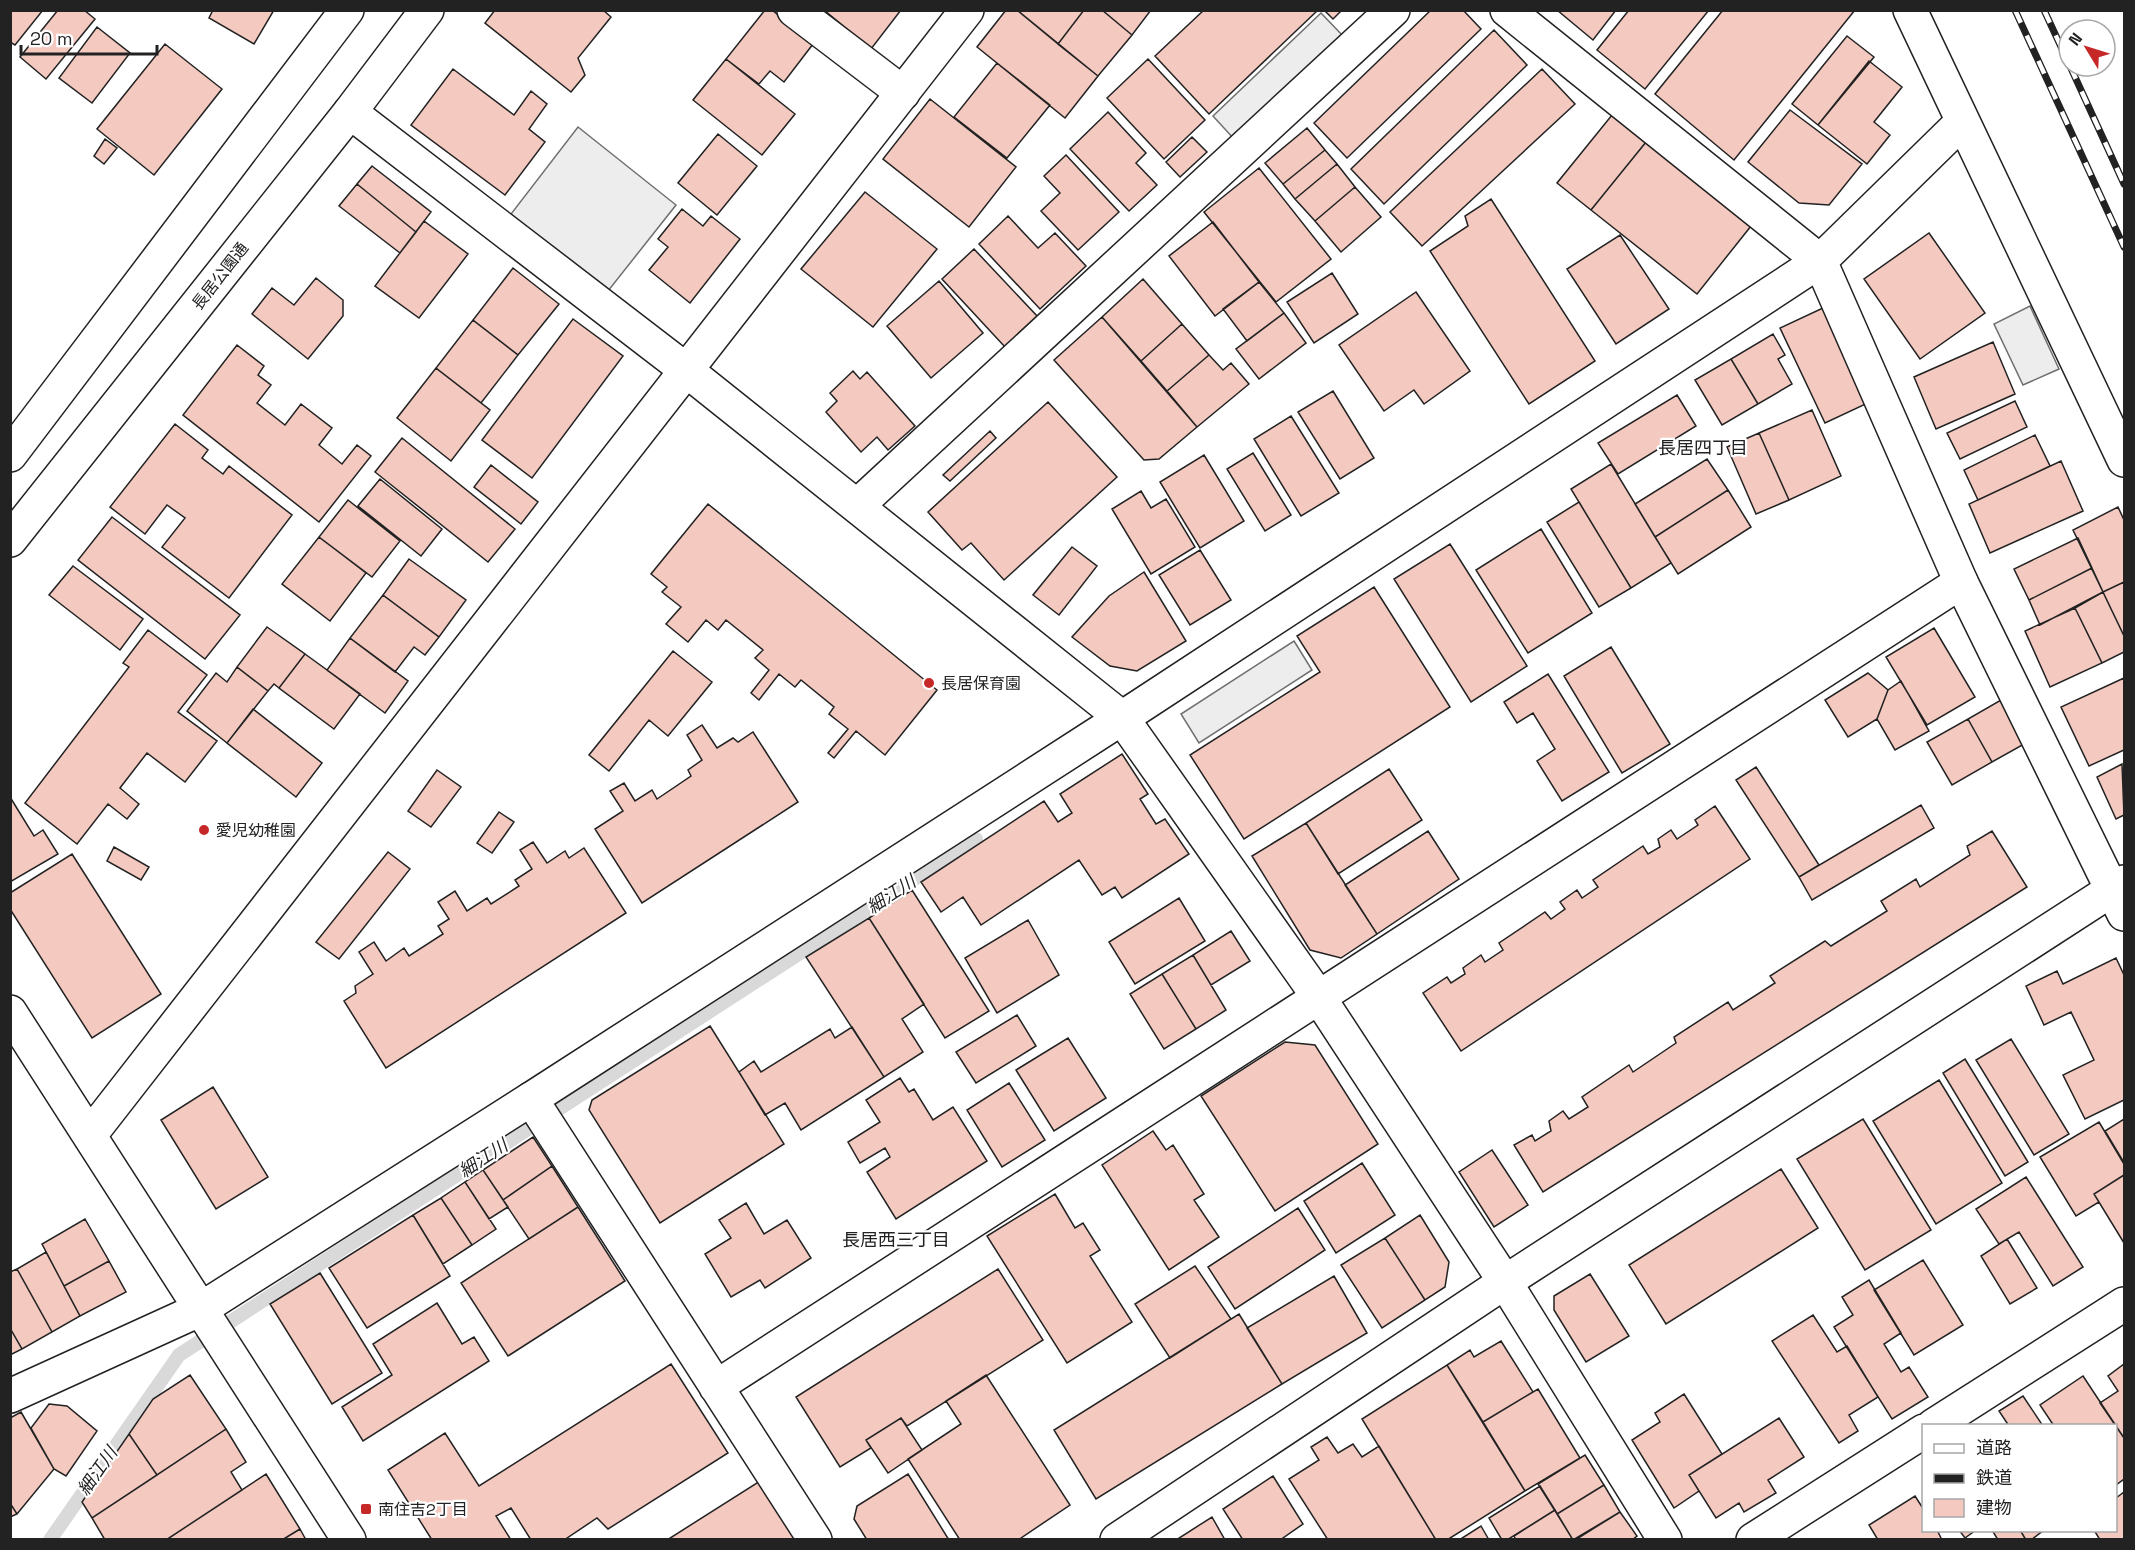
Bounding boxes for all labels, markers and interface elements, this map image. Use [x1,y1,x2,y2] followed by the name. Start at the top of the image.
[21,18,158,56] scale bar
[2057,18,2117,78] north arrow
[30,27,73,50] text: 20 m
[2064,28,2087,50] text: N
[187,238,253,314] street label: 長居公園通
[1658,436,1748,459] district label: 長居四丁目
[941,673,1021,694] place label: 長居保育園
[922,676,936,690] marker: 長居保育園
[216,820,296,841] place label: 愛児幼稚園
[197,823,211,837] marker: 愛児幼稚園
[862,869,922,918] water label: 細江川
[454,1133,514,1182] water label: 細江川
[842,1228,950,1251] district label: 長居西三丁目
[1922,1424,2117,1532] legend
[1976,1436,2012,1459] text: 道路
[72,1441,123,1500] water label: 細江川
[1976,1466,2012,1489] text: 鉄道
[1976,1496,2012,1519] text: 建物
[378,1499,468,1520] place label: 南住吉2丁目
[359,1502,373,1516] marker: 南住吉2丁目

